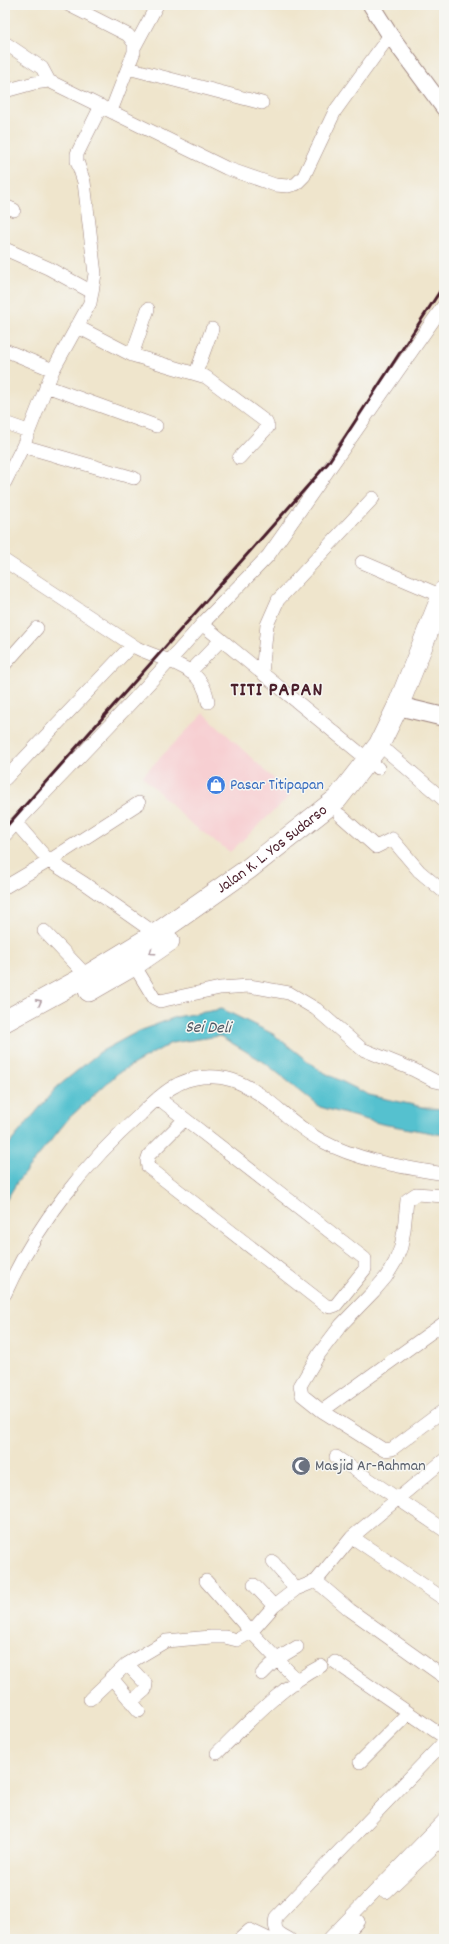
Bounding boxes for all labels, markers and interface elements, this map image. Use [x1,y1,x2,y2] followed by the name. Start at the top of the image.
[231,677,323,705] district label: TITI PAPAN
[205,774,227,796] shop icon: Pasar Titipapan
[230,774,324,797] place label: Pasar Titipapan
[212,799,332,899] street label: Jalan K. L. Yos Sudarso
[150,947,157,954] one-way arrow
[35,999,42,1007] one-way arrow
[185,1017,234,1041] water label: Sei Deli
[290,1455,312,1477] mosque icon: Masjid Ar-Rahman
[315,1455,426,1478] place label: Masjid Ar-Rahman

